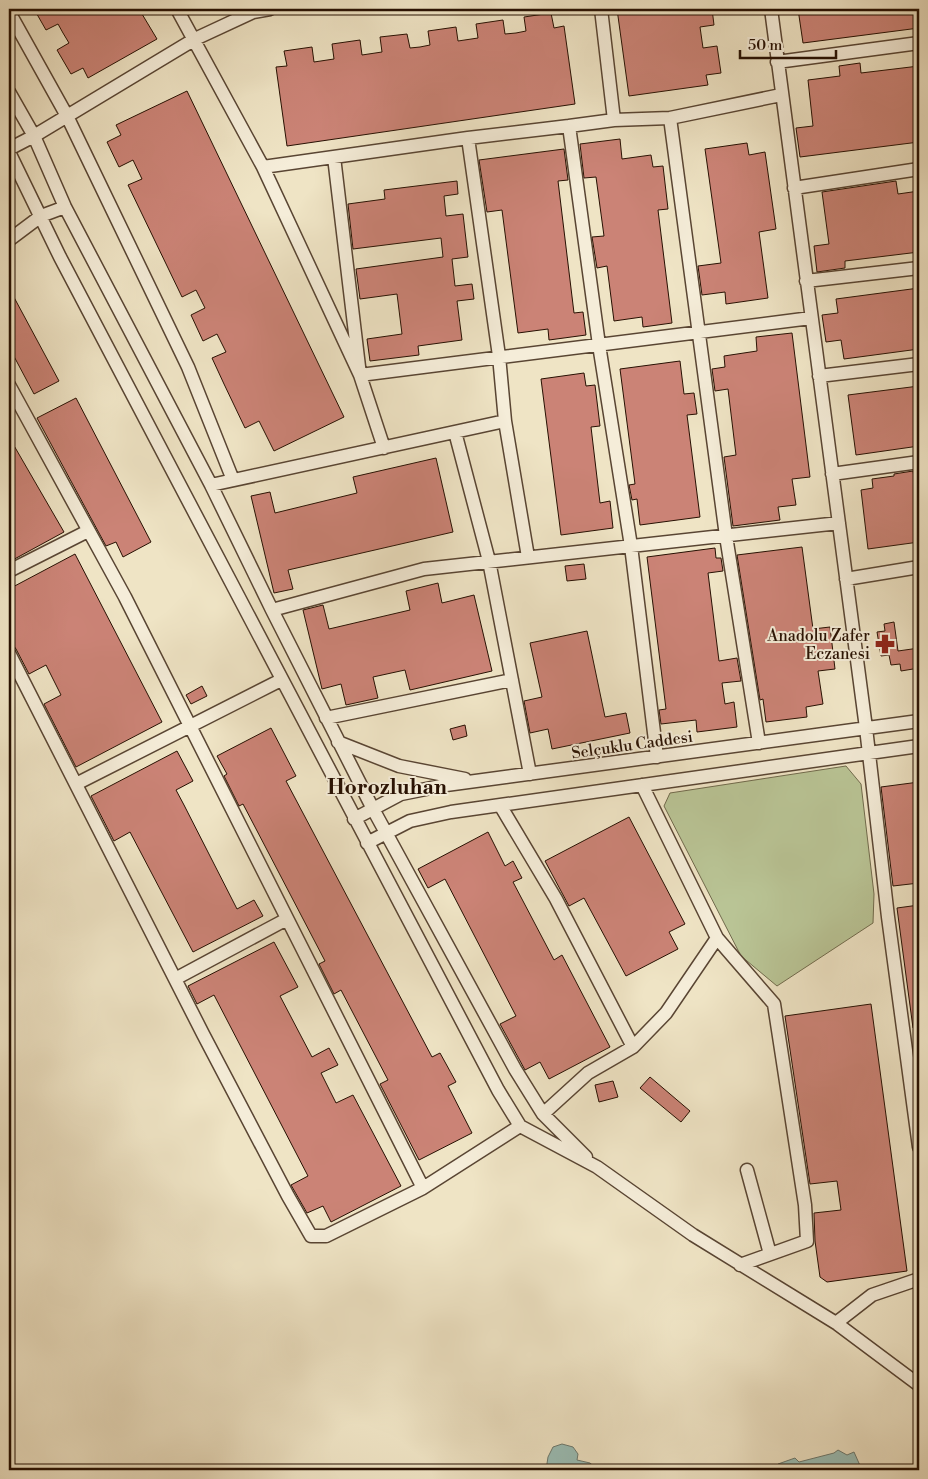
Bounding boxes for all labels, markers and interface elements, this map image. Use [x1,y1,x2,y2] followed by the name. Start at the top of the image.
[740,28,837,60] scale bar
[748,36,782,55] text: 50 m
[766,626,870,664] place label: Anadolu Zafer Eczanesi
[874,633,896,655] pharmacy icon: Anadolu Zafer Eczanesi
[570,727,694,763] street label: Selçuklu Caddesi
[327,775,447,801] district label: Horozluhan

